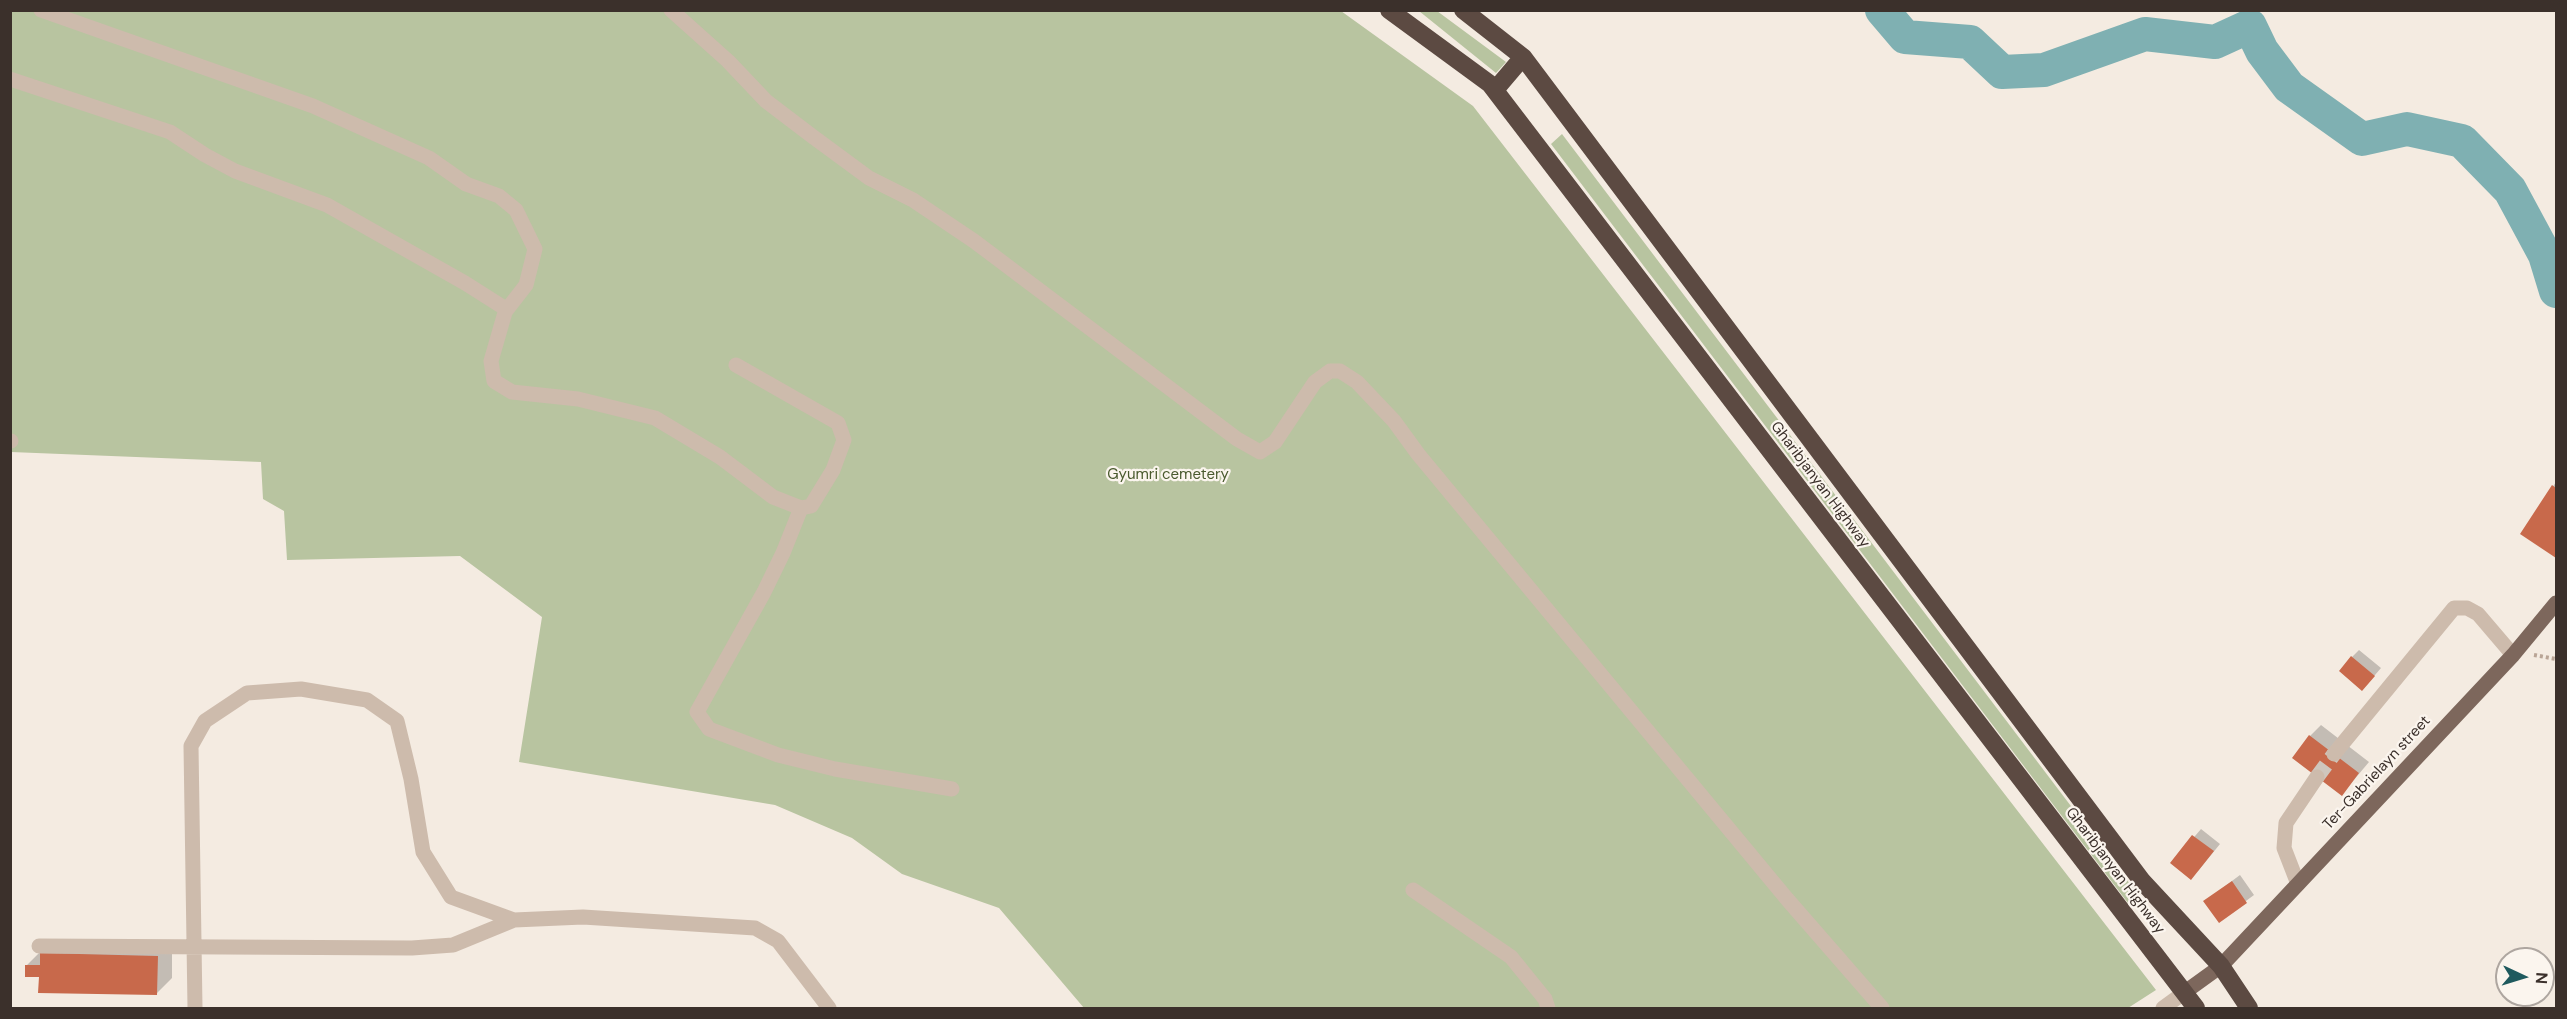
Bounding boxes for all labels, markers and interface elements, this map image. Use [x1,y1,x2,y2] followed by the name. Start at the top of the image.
[1767,418,1873,552] street label: Gharibjanyan Highway
[1107,466,1229,484] park label: Gyumri cemetery
[2320,712,2434,834] street label: Ter-Gabrielayn street
[2062,804,2168,938] street label: Gharibjanyan Highway
[2495,947,2555,1007] north arrow
[2531,972,2552,985] text: N

